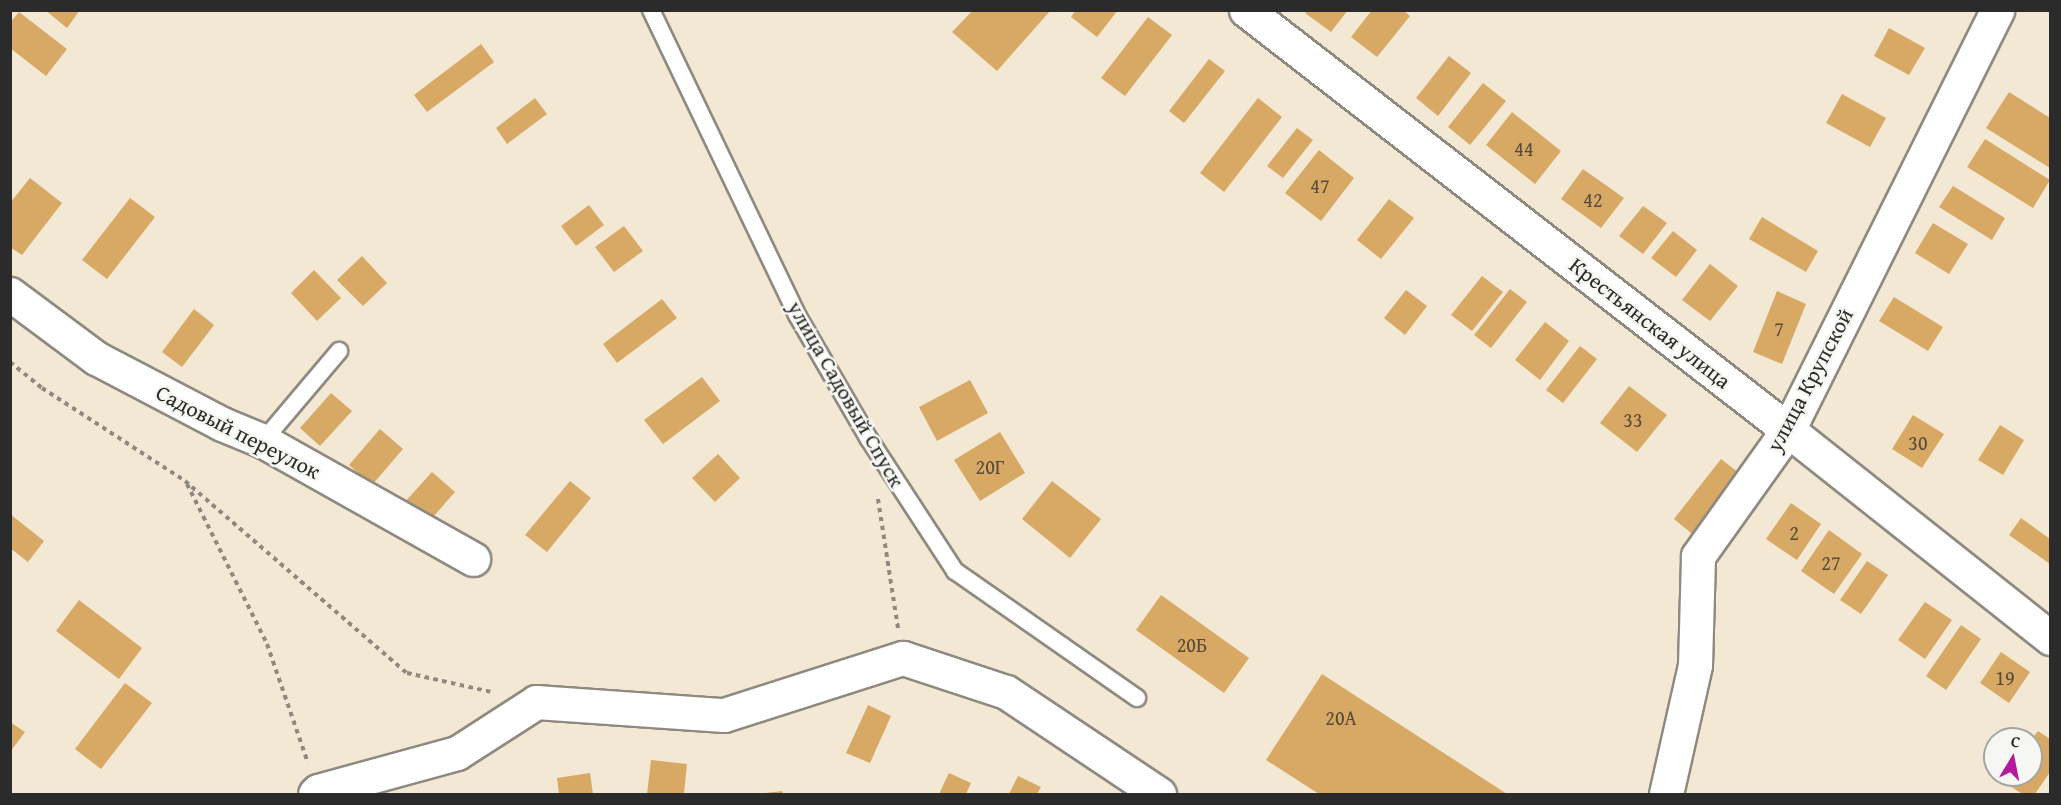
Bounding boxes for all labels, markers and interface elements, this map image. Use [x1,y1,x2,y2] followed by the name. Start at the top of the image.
[1514,136,1534,160] house number: 44
[1310,173,1330,197] house number: 47
[1583,187,1603,211] house number: 42
[1564,252,1736,394] street label: Крестьянская улица
[782,296,910,492] street label: улица Садовый Спуск
[1761,304,1859,456] street label: улица Крупской
[1774,316,1784,340] house number: 7
[152,379,324,485] street label: Садовый переулок
[1623,407,1643,431] house number: 33
[1908,430,1928,454] house number: 30
[976,454,1004,478] house number: 20Г
[1789,520,1799,544] house number: 2
[1821,550,1841,574] house number: 27
[1177,632,1207,656] house number: 20Б
[1995,665,2015,689] house number: 19
[1325,705,1357,729] house number: 20А
[1983,727,2043,787] north arrow
[2009,729,2022,754] text: С

